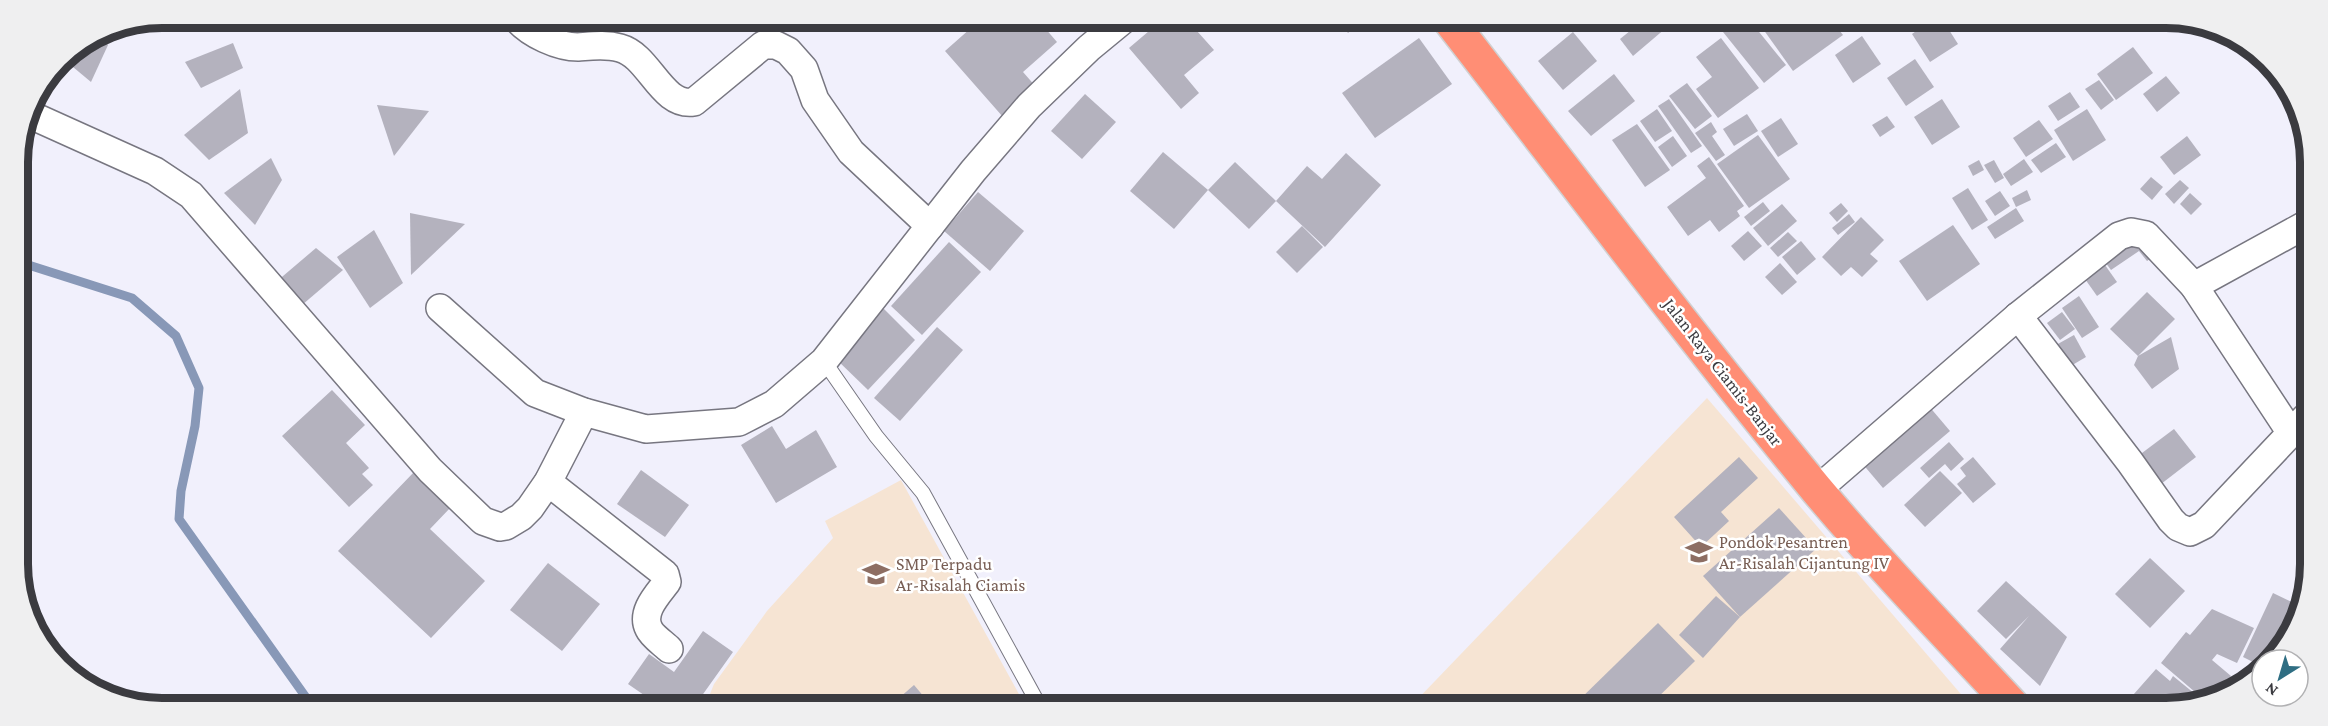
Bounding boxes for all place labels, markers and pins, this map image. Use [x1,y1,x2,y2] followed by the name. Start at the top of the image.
[1719,532,1890,574] place label: Pondok Pesantren Ar-Risalah Cijantung IV
[1684,537,1714,567] school or university icon: Pondok Pesantren Ar-Risalah Cijantung IV
[896,554,1025,595] place label: SMP Terpadu Ar-Risalah Ciamis
[861,559,891,589] school or university icon: SMP Terpadu Ar-Risalah Ciamis

